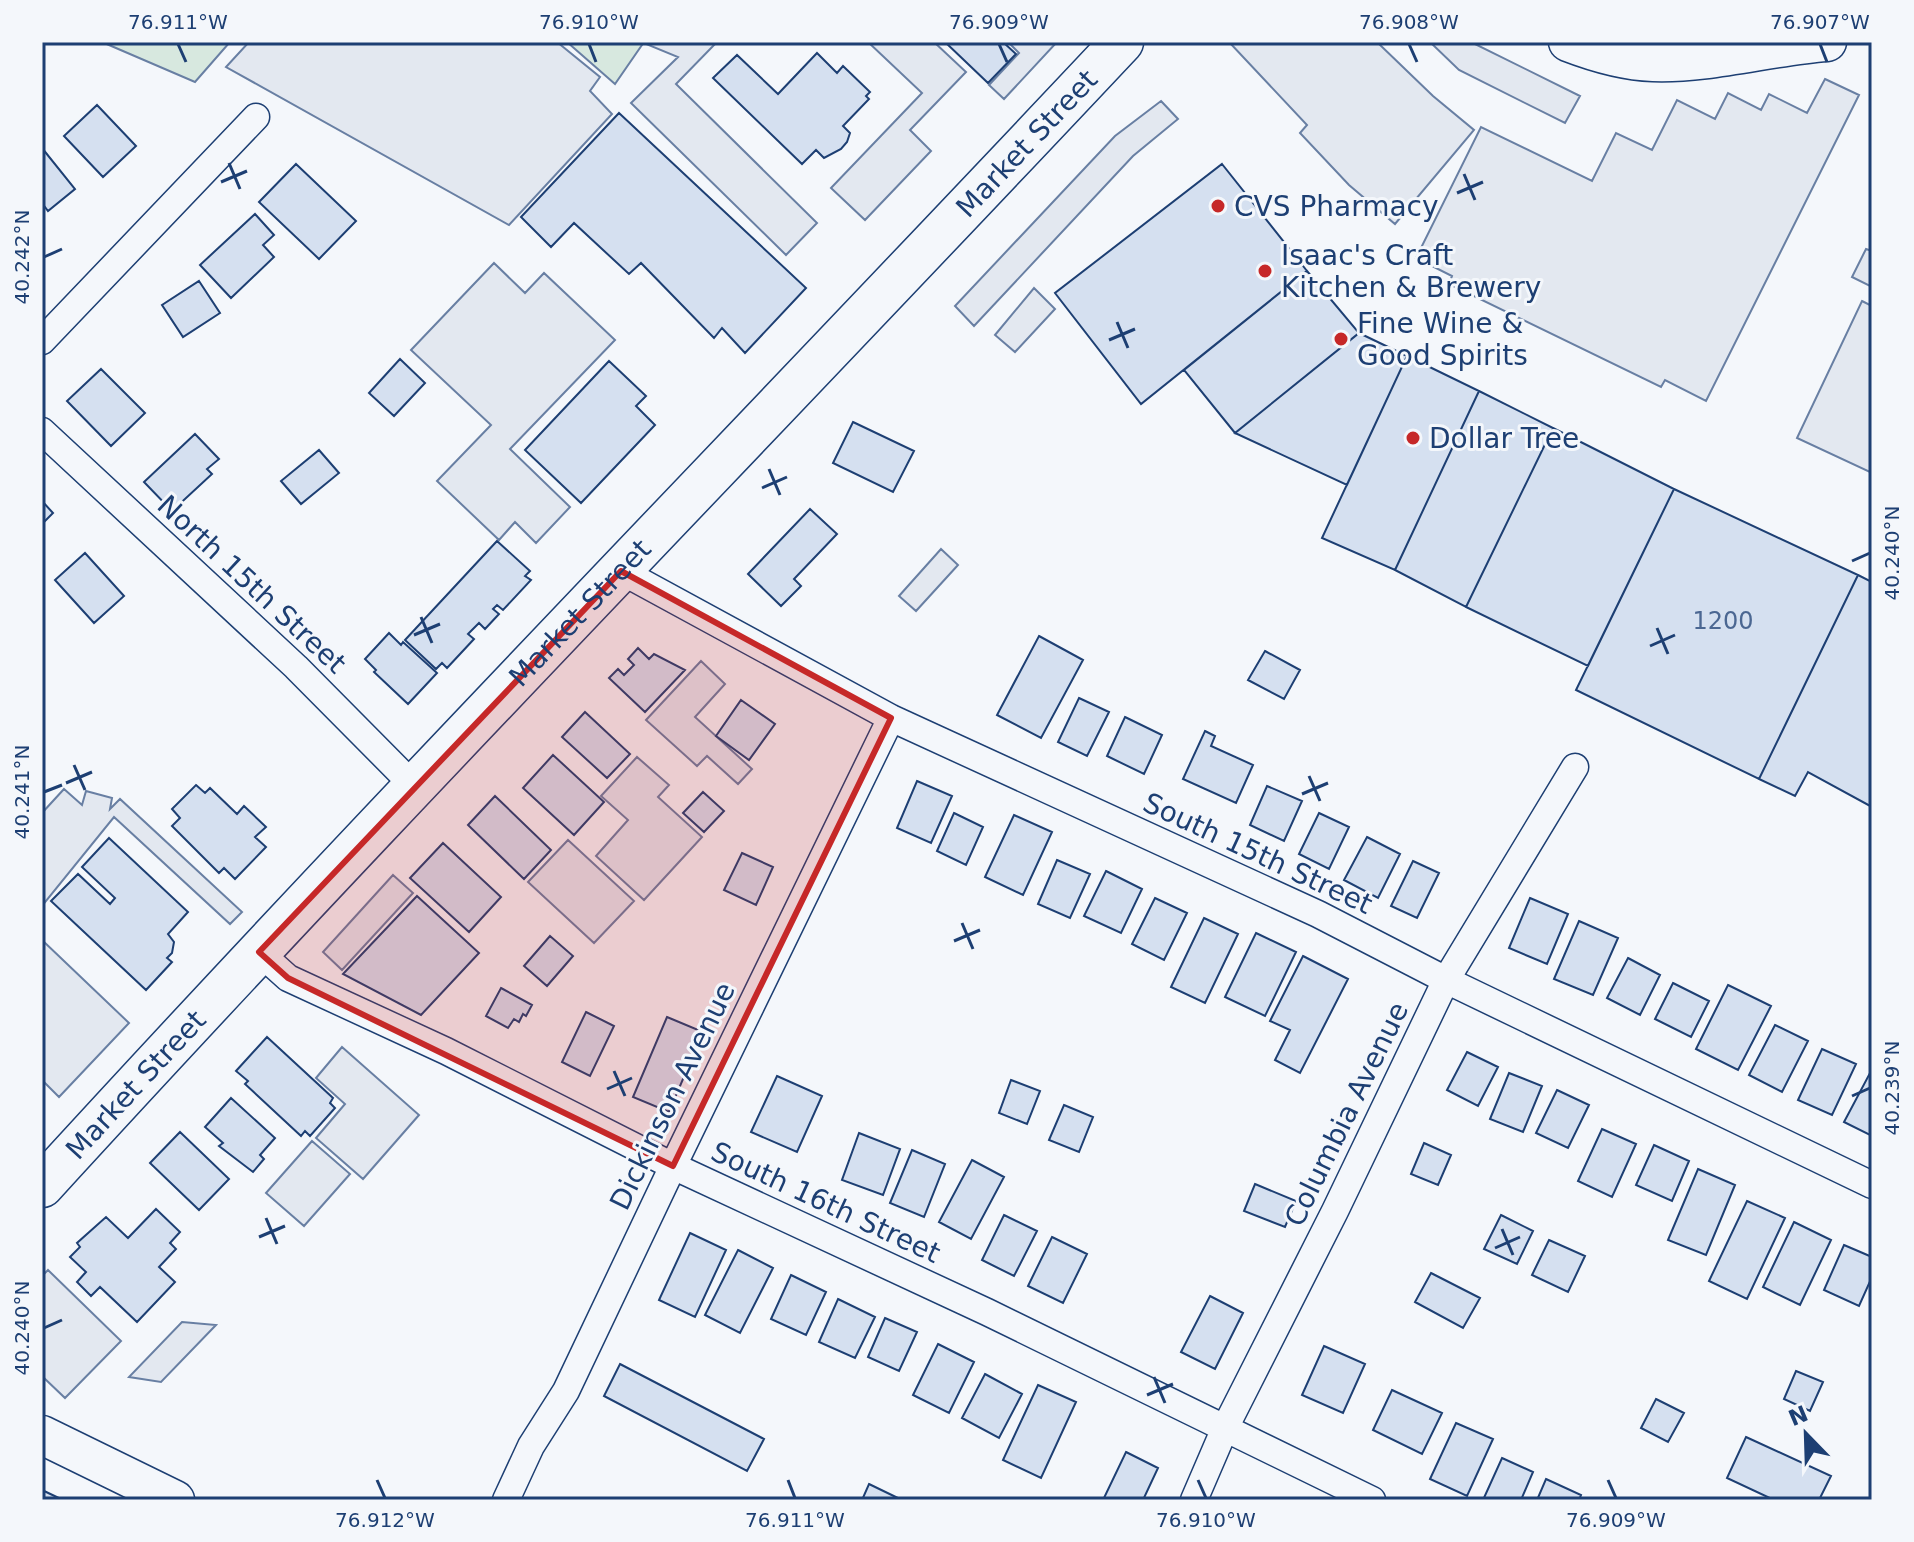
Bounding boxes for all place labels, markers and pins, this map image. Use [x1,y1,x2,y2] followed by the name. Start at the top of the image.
[1234,190,1439,223] place label: CVS Pharmacy
[1209,197,1227,215] marker: CVS Pharmacy
[1281,239,1541,304] place label: Isaac's Craft Kitchen & Brewery
[1256,262,1274,280] marker: Isaac's Craft Kitchen & Brewery
[1357,307,1528,372] place label: Fine Wine & Good Spirits
[1332,330,1350,348] marker: Fine Wine & Good Spirits
[1429,422,1579,455] place label: Dollar Tree
[1404,429,1422,447] marker: Dollar Tree

